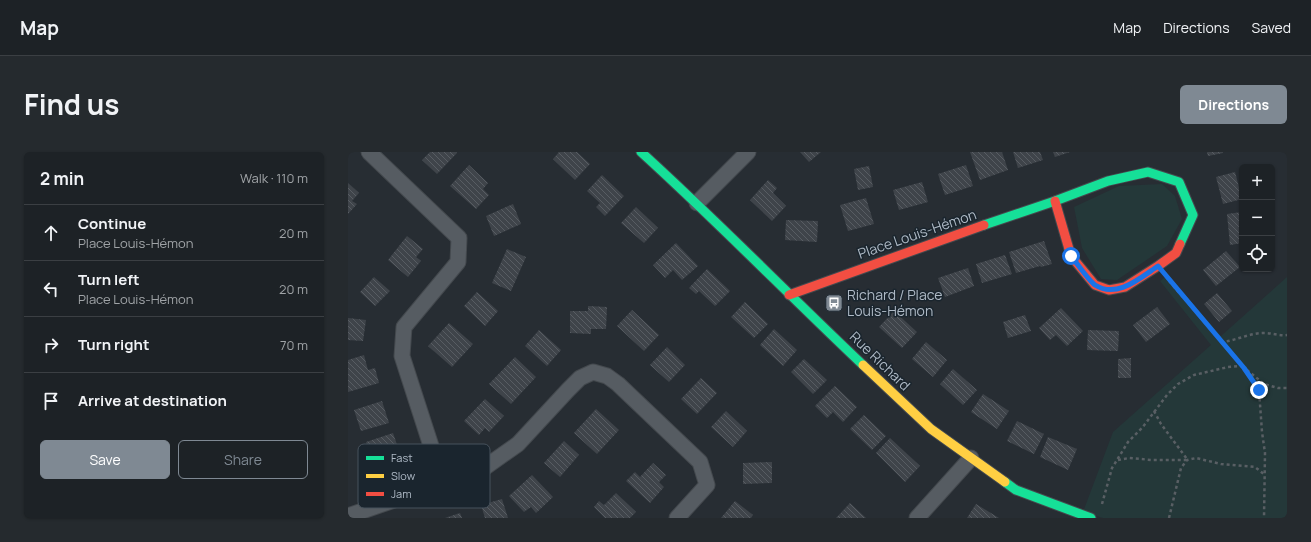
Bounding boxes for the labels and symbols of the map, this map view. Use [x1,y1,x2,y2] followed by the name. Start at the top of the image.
[855,204,979,263] street label: Place Louis-Hémon
[1062,247,1080,265] route start
[847,285,942,320] place label: Richard / Place Louis-Hémon
[824,293,844,313] bus stop icon: Richard / Place Louis-Hémon
[846,327,915,394] street label: Rue Richard
[1250,381,1268,399] route end
[358,444,490,508] legend
[391,450,413,465] text: Fast
[391,468,416,483] text: Slow
[391,486,412,501] text: Jam

